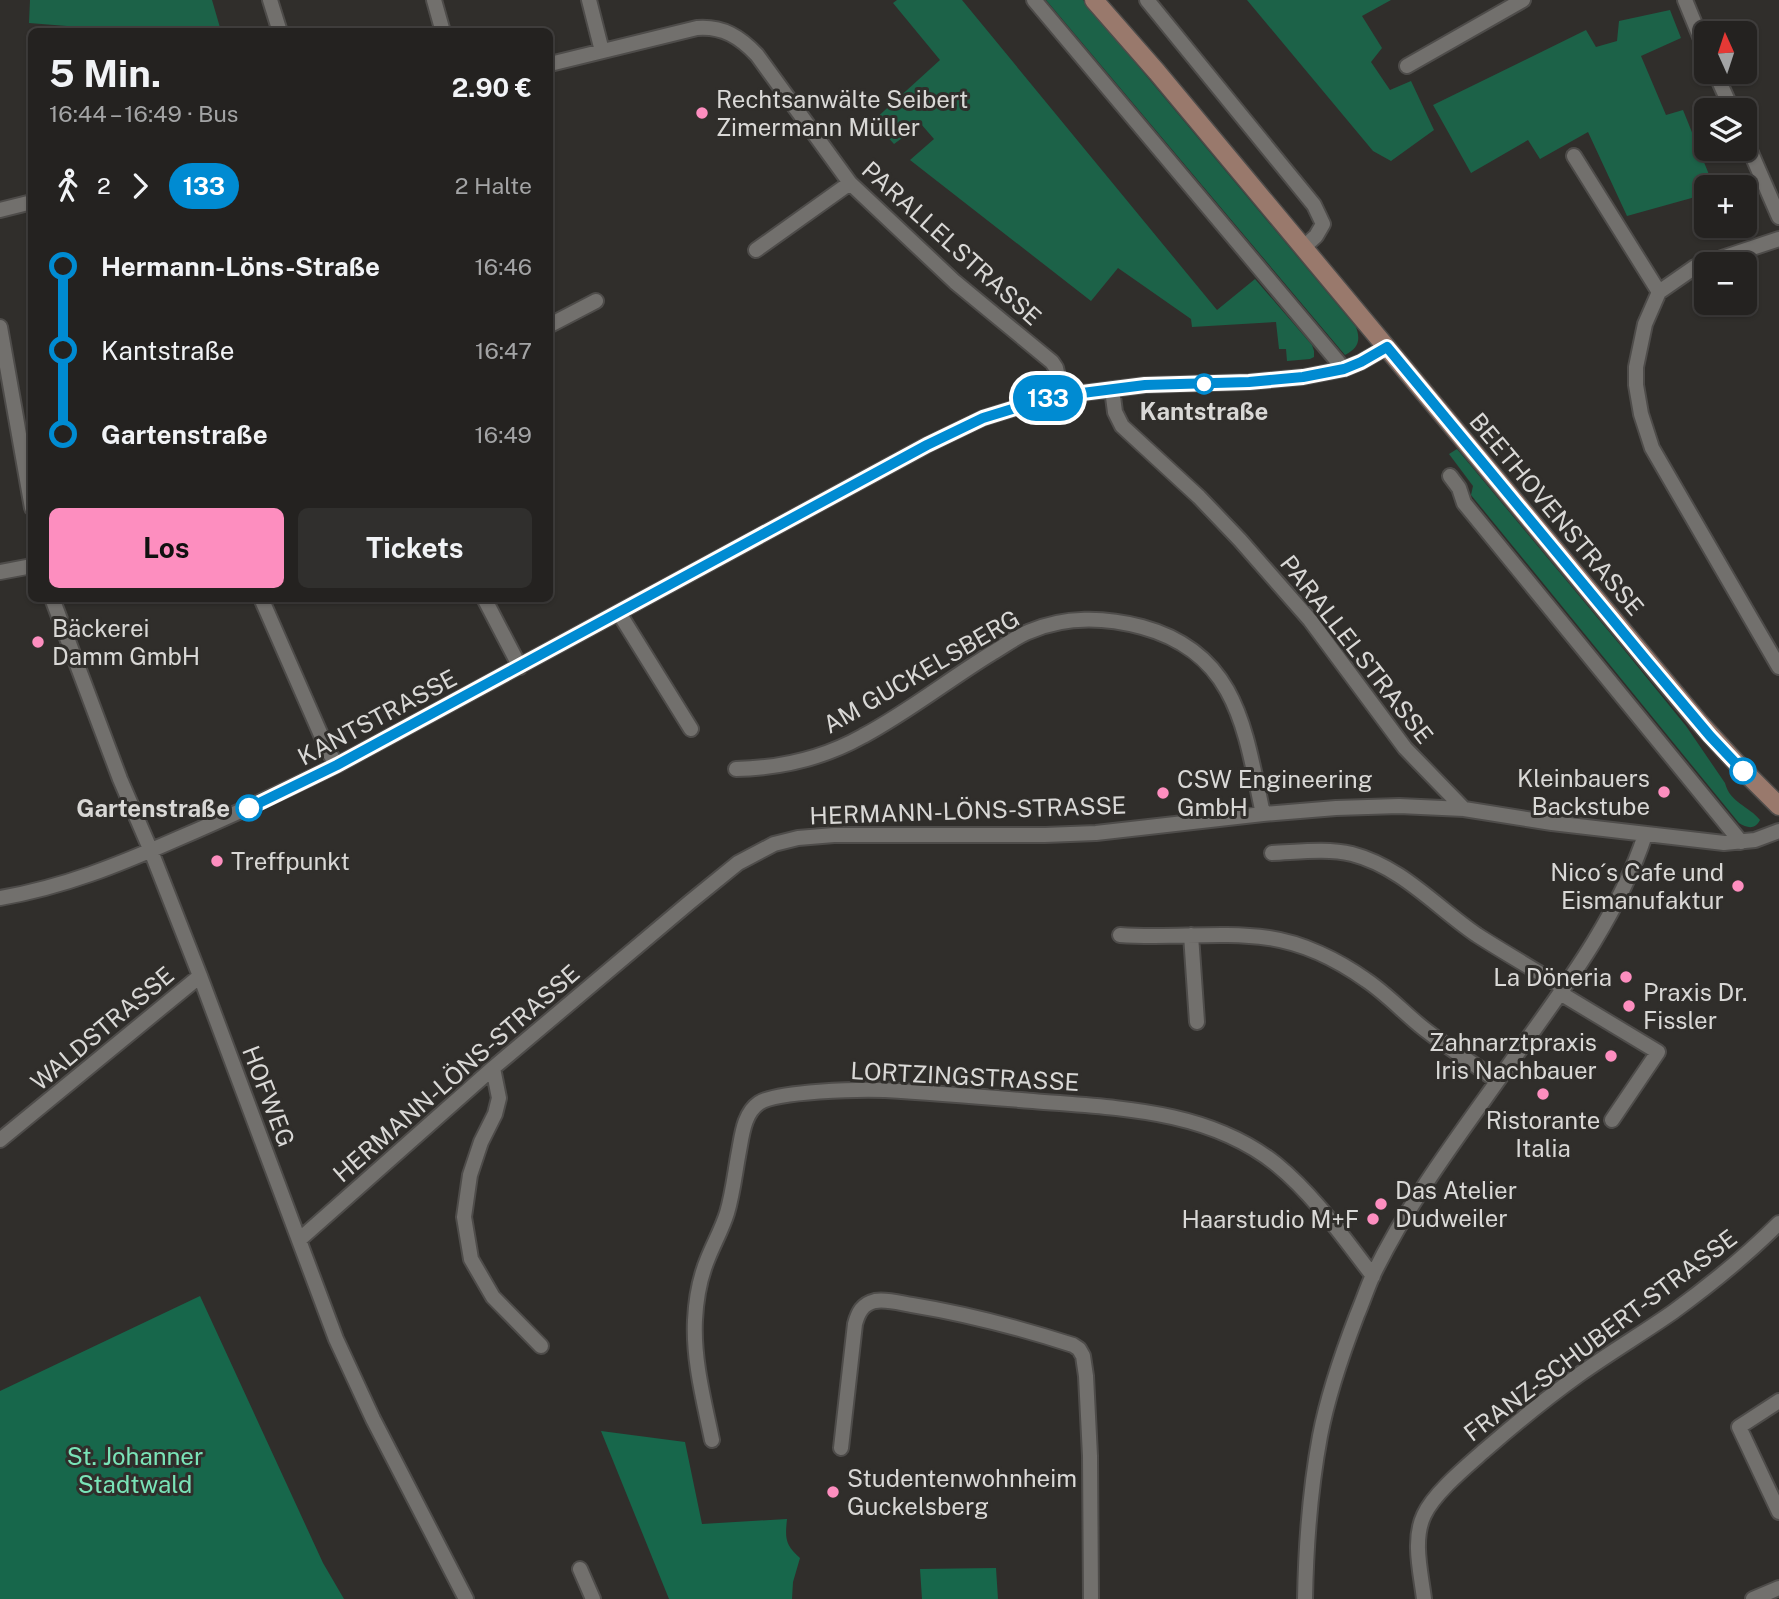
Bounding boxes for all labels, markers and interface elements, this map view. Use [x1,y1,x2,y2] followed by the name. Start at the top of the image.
[1694,21,1757,84] north arrow
[1694,21,1757,315] map controls
[49,51,161,96] text: 5 Min.
[452,72,532,103] text: 2.90 €
[716,85,968,141] place label: Rechtsanwälte Seibert Zimermann Müller
[1694,98,1757,161] button: layers
[49,100,238,127] text: 16:44 – 16:49 · Bus
[694,105,710,121] marker: Rechtsanwälte Seibert Zimermann Müller
[857,155,1047,331] street label: PARALLELSTRASSE
[49,167,87,205] icon: walk
[121,167,159,205] icon: forward
[97,172,111,199] text: 2
[183,172,225,200] text: 133
[455,172,532,199] text: 2 Halte
[1694,175,1757,238] button: +
[101,251,380,282] text: Hermann-Löns-Straße
[1694,252,1757,315] button: −
[475,253,532,280] text: 16:46
[101,335,235,366] text: Kantstraße
[475,337,532,364] text: 16:47
[1194,374,1214,394] marker: Kantstraße
[1008,375,1088,421] line badge: 133
[1027,384,1069,412] text: 133
[1140,397,1268,425] place label: Kantstraße
[1464,407,1650,621] street label: BEETHOVENSTRASSE
[101,419,268,450] text: Gartenstraße
[474,421,532,448] text: 16:49
[49,508,284,588] button: Los
[298,508,532,588] button: Tickets
[1275,549,1439,749] street label: PARALLELSTRASSE
[818,603,1024,739] street label: AM GUCKELSBERG
[52,614,200,670] place label: Bäckerei Damm GmbH
[30,634,46,650] marker: Bäckerei Damm GmbH
[293,663,461,771] street label: KANTSTRASSE
[1730,758,1756,784] unlabelled marker
[1517,764,1650,820] place label: Kleinbauers Backstube
[1177,765,1373,821] place label: CSW Engineering GmbH
[1656,784,1672,800] marker: Kleinbauers Backstube
[1155,785,1171,801] marker: CSW Engineering GmbH
[809,789,1127,830] street label: HERMANN-LÖNS-STRASSE
[76,794,230,822] place label: Gartenstraße
[236,795,262,821] marker: Gartenstraße
[231,847,350,875] place label: Treffpunkt
[209,853,225,869] marker: Treffpunkt
[1550,858,1724,914] place label: Nico´s Cafe und Eismanufaktur
[1730,878,1746,894] marker: Nico´s Cafe und Eismanufaktur
[327,958,585,1188] street label: HERMANN-LÖNS-STRASSE
[25,960,179,1096] street label: WALDSTRASSE
[1493,963,1612,991] place label: La Döneria
[1618,969,1634,985] marker: La Döneria
[1643,978,1747,1034] place label: Praxis Dr. Fissler
[1621,998,1637,1014] marker: Praxis Dr. Fissler
[1429,1028,1597,1084] place label: Zahnarztpraxis Iris Nachbauer
[237,1042,301,1150] street label: HOFWEG
[1603,1048,1619,1064] marker: Zahnarztpraxis Iris Nachbauer
[850,1056,1080,1096] street label: LORTZINGSTRASSE
[1535,1086,1551,1102] marker: Ristorante Italia
[1486,1106,1600,1162] place label: Ristorante Italia
[1395,1176,1517,1232] place label: Das Atelier Dudweiler
[1373,1196,1389,1212] marker: Das Atelier Dudweiler
[1181,1205,1359,1233] place label: Haarstudio M+F
[1365,1211,1381,1227] marker: Haarstudio M+F
[1458,1223,1742,1447] street label: FRANZ-SCHUBERT-STRASSE
[67,1442,203,1498] park label: St. Johanner Stadtwald
[847,1464,1077,1520] place label: Studentenwohnheim Guckelsberg
[825,1484,841,1500] marker: Studentenwohnheim Guckelsberg

